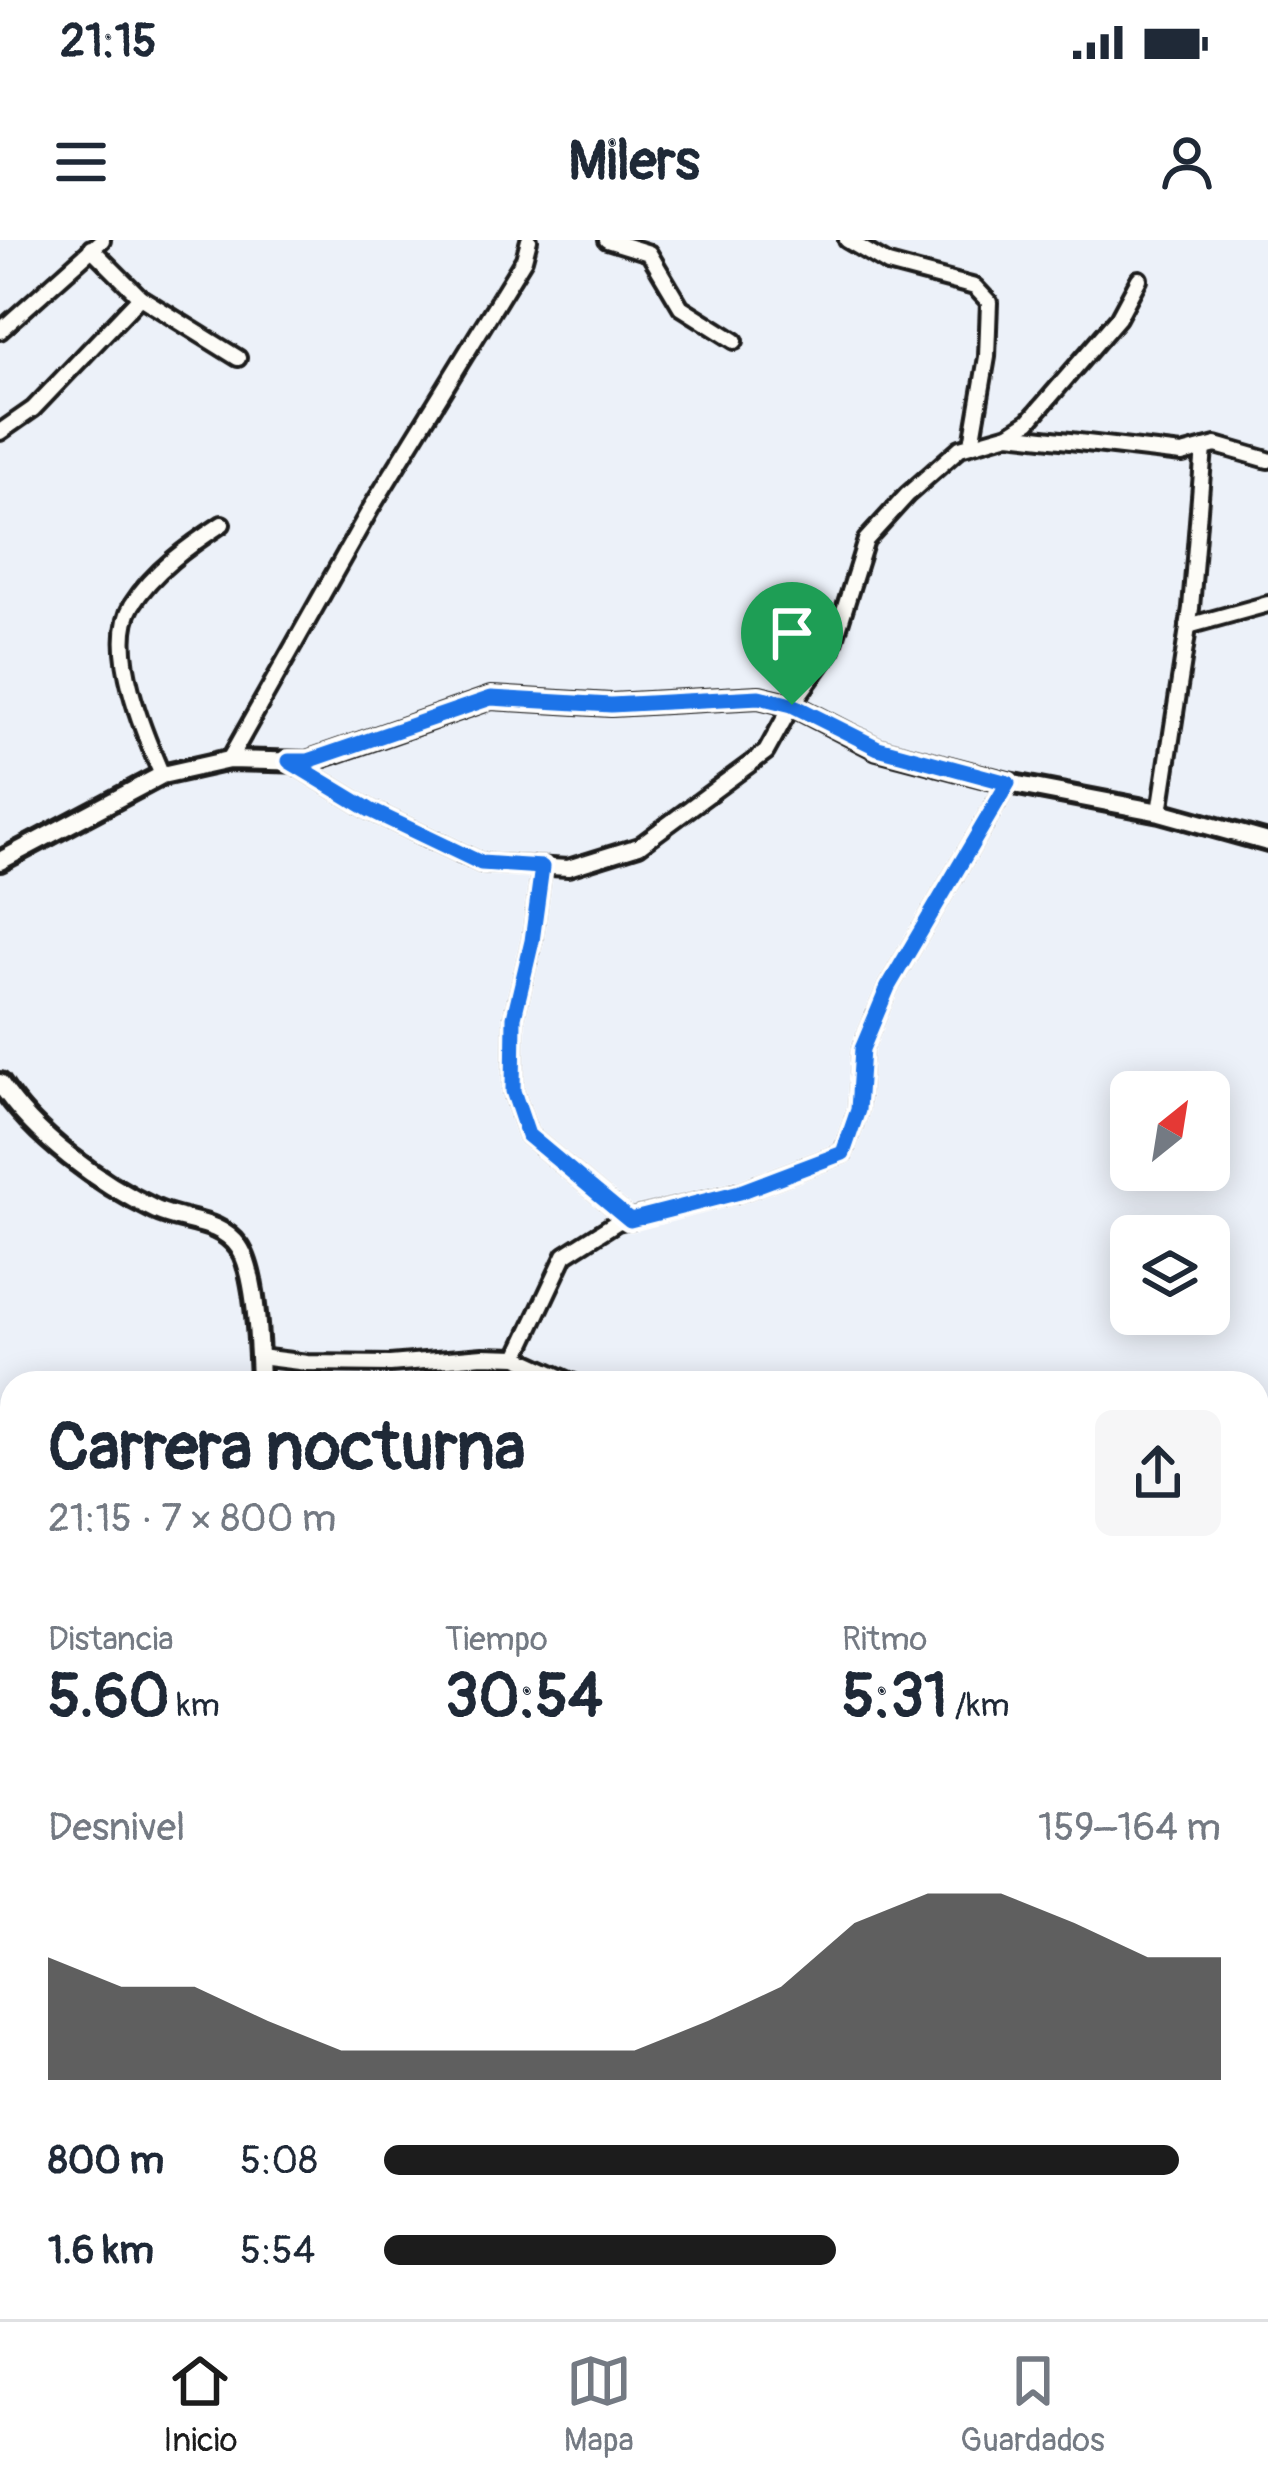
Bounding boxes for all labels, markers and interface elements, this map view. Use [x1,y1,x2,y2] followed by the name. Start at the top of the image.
[60,14,157,70] text: 21:15
[568,128,700,196] text: Milers
[48,129,114,195] icon: menu
[1154,129,1220,195] icon: person
[741,582,843,705] pin
[759,600,825,666] icon: arrive
[1110,1071,1230,1191] north arrow
[1110,1071,1230,1335] map controls
[1110,1215,1230,1335] button: layers
[48,1407,525,1490] text: Carrera nocturna
[1095,1410,1221,1536] button: share
[48,1494,336,1543] text: 21:15 · 7 × 800 m
[48,1619,174,1660] text: Distancia
[445,1619,548,1660] text: Tiempo
[842,1619,927,1660] text: Ritmo
[48,1660,170,1735] text: 5.60
[445,1660,603,1735] text: 30:54
[842,1660,947,1735] text: 5:31
[170,1685,220,1726] text: km
[947,1685,1010,1726] text: /km
[48,1803,185,1852] text: Desnivel
[1038,1803,1221,1852] text: 159–164 m
[48,2136,164,2185] text: 800 m
[240,2136,318,2185] text: 5:08
[48,2226,154,2275] text: 1.6 km
[240,2226,315,2275] text: 5:54
[163,2348,237,2461] tab: Inicio
[564,2348,634,2461] tab: Mapa
[960,2348,1105,2461] tab: Guardados

